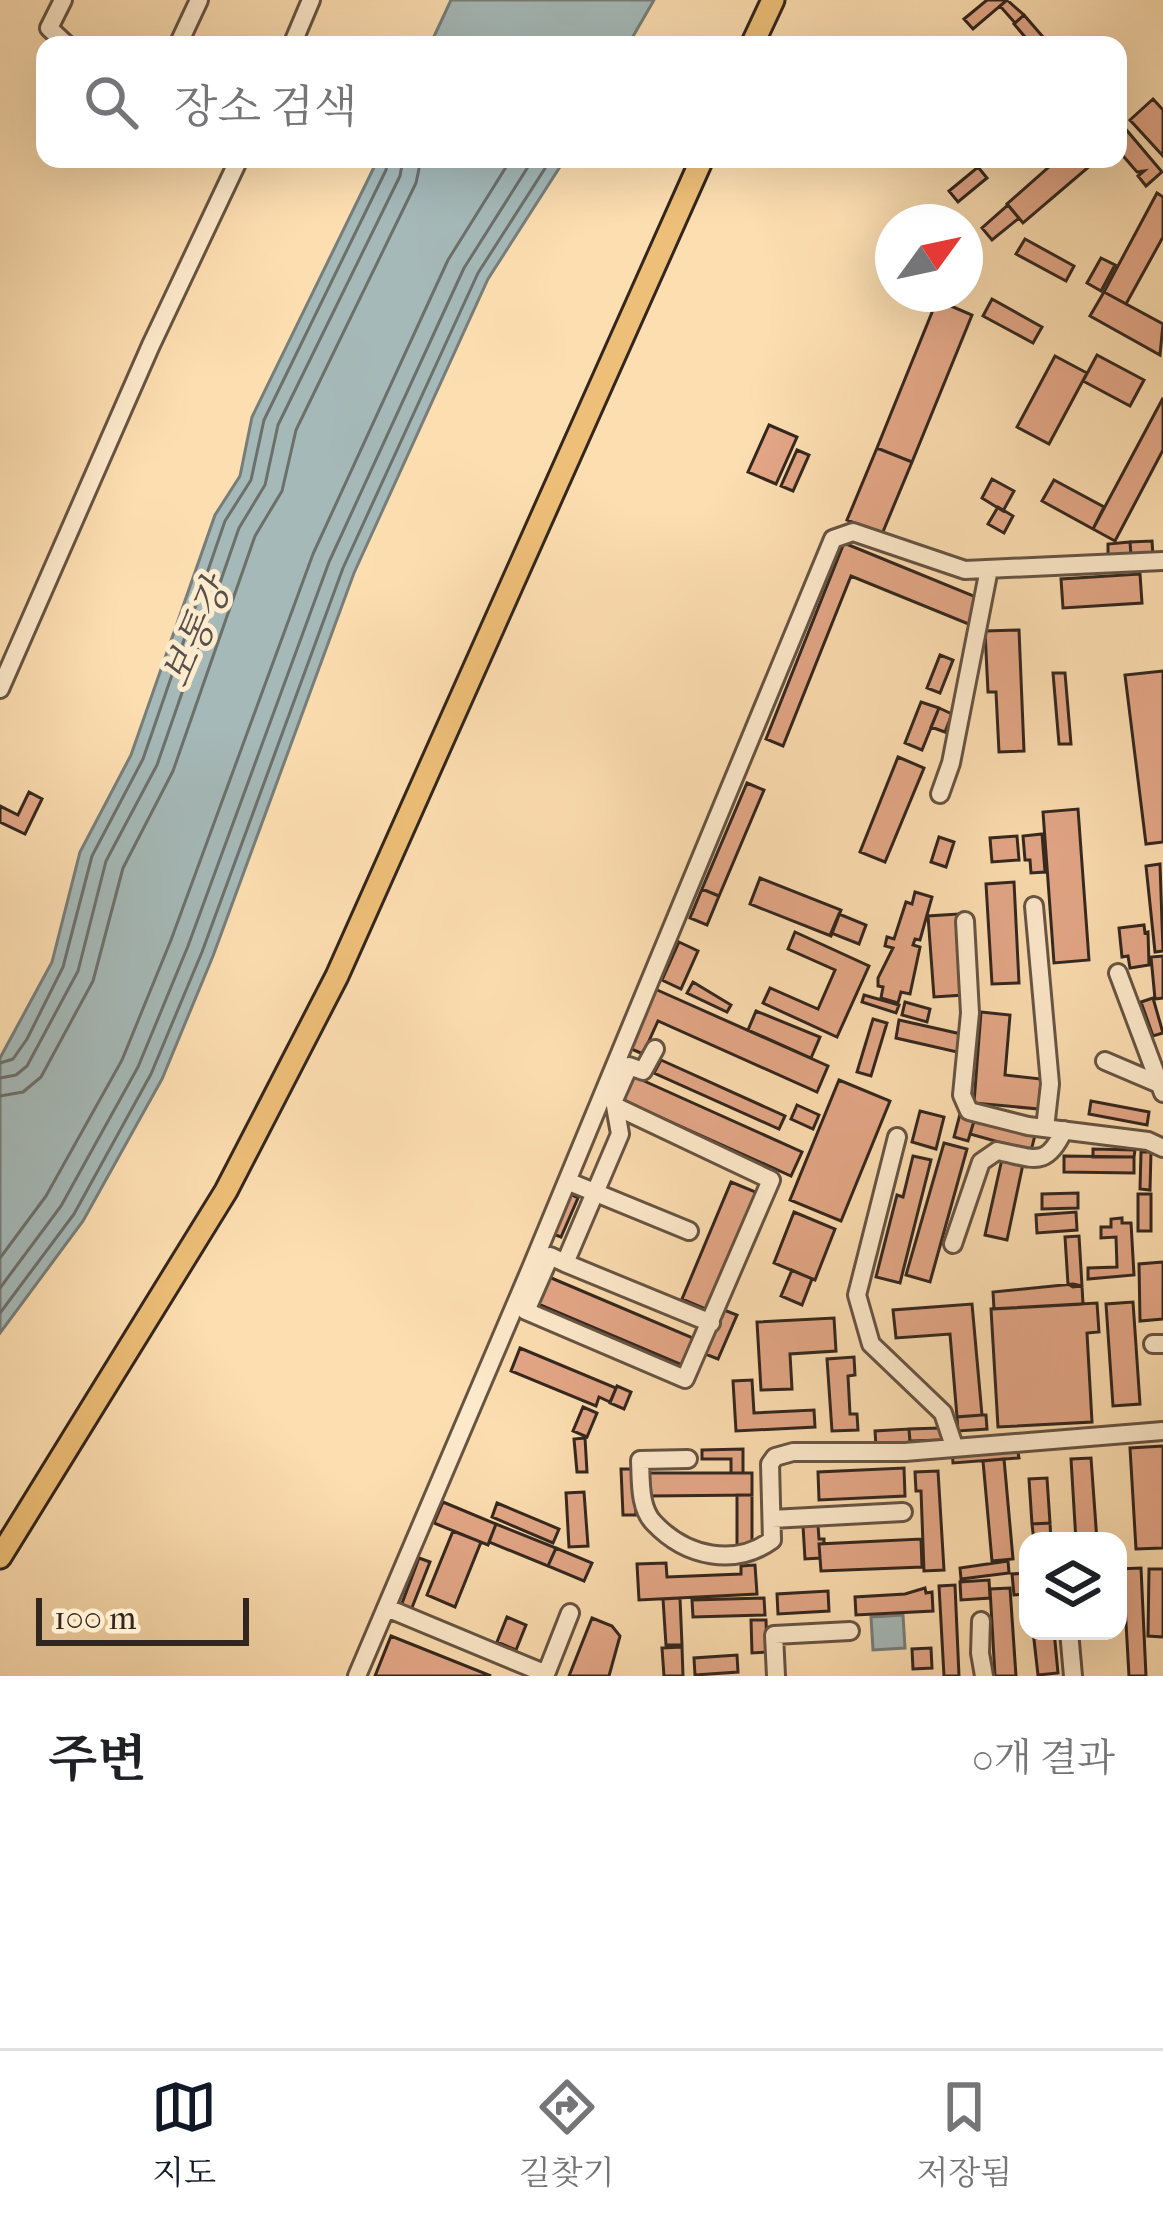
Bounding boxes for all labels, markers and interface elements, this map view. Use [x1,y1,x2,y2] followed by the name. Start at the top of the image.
[36,36,1127,168] search box
[78,69,144,135] icon: search
[174,81,358,134] text: 장소 검색
[875,204,983,312] north arrow
[152,567,242,694] water label: 보통강
[1019,1532,1127,1640] map controls
[1019,1532,1127,1640] button: layers
[36,1592,249,1645] scale bar
[54,1599,137,1638] text: 100 m
[48,1729,147,1789] text: 주변
[972,1735,1115,1781] text: 0개 결과
[151,2074,217,2193] tab: 지도
[519,2074,615,2193] tab: 길찾기
[916,2074,1012,2193] tab: 저장됨

